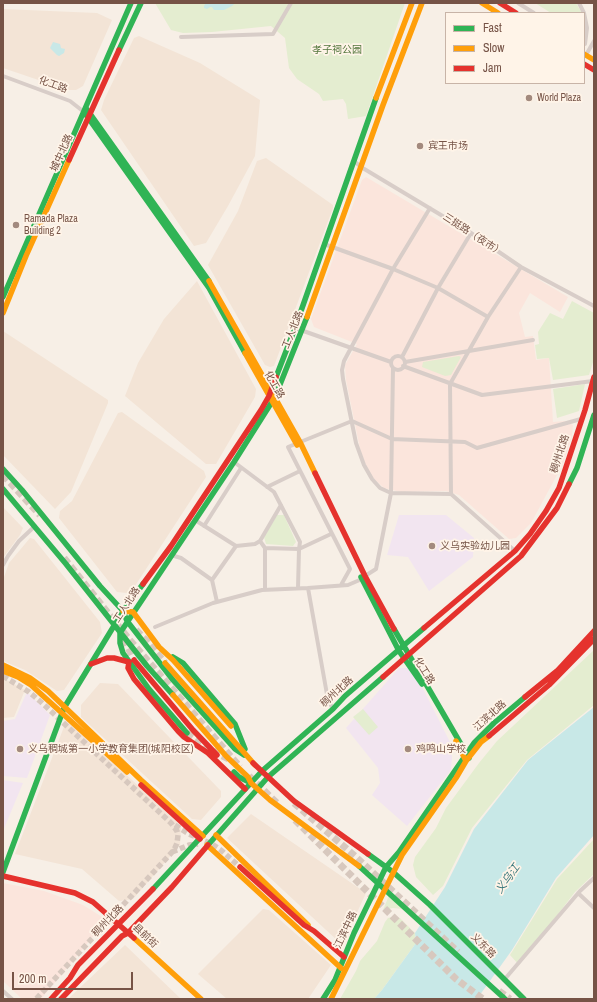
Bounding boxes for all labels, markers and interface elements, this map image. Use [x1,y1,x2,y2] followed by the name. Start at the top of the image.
[445,12,585,84] legend
[483,20,502,36] text: Fast
[483,40,504,56] text: Slow
[312,44,362,56] park label: 孝子祠公园
[483,60,502,76] text: Jam
[37,74,69,96] street label: 化工路
[537,92,581,104] place label: World Plaza
[524,93,534,103] marker: World Plaza
[48,132,76,174] street label: 城中北路
[428,140,468,152] place label: 宾王市场
[415,141,425,151] marker: 宾王市场
[440,211,506,259] street label: 三挺路（夜市）
[24,213,78,236] place label: Ramada Plaza Building 2
[11,220,21,230] marker: Ramada Plaza Building 2
[280,309,306,351] street label: 工人北路
[261,369,287,401] street label: 化工路
[548,433,572,475] street label: 稠州北路
[440,540,510,552] place label: 义乌实验幼儿园
[427,541,437,551] marker: 义乌实验幼儿园
[111,585,143,625] street label: 工人北路
[411,655,437,687] street label: 化工路
[318,674,356,710] street label: 稠州北路
[471,698,509,734] street label: 江滨北路
[28,743,193,755] place label: 义乌稠城第一小学教育集团(城阳校区)
[416,743,466,755] place label: 鸡鸣山学校
[15,744,25,754] marker: 义乌稠城第一小学教育集团(城阳校区)
[403,744,413,754] marker: 鸡鸣山学校
[493,862,523,896] water label: 义乌江
[90,902,126,940] street label: 稠州北路
[332,909,360,951] street label: 江滨中路
[130,921,160,951] street label: 县前街
[468,931,498,961] street label: 义东路
[14,964,135,990] scale bar
[19,971,46,987] text: 200 m

